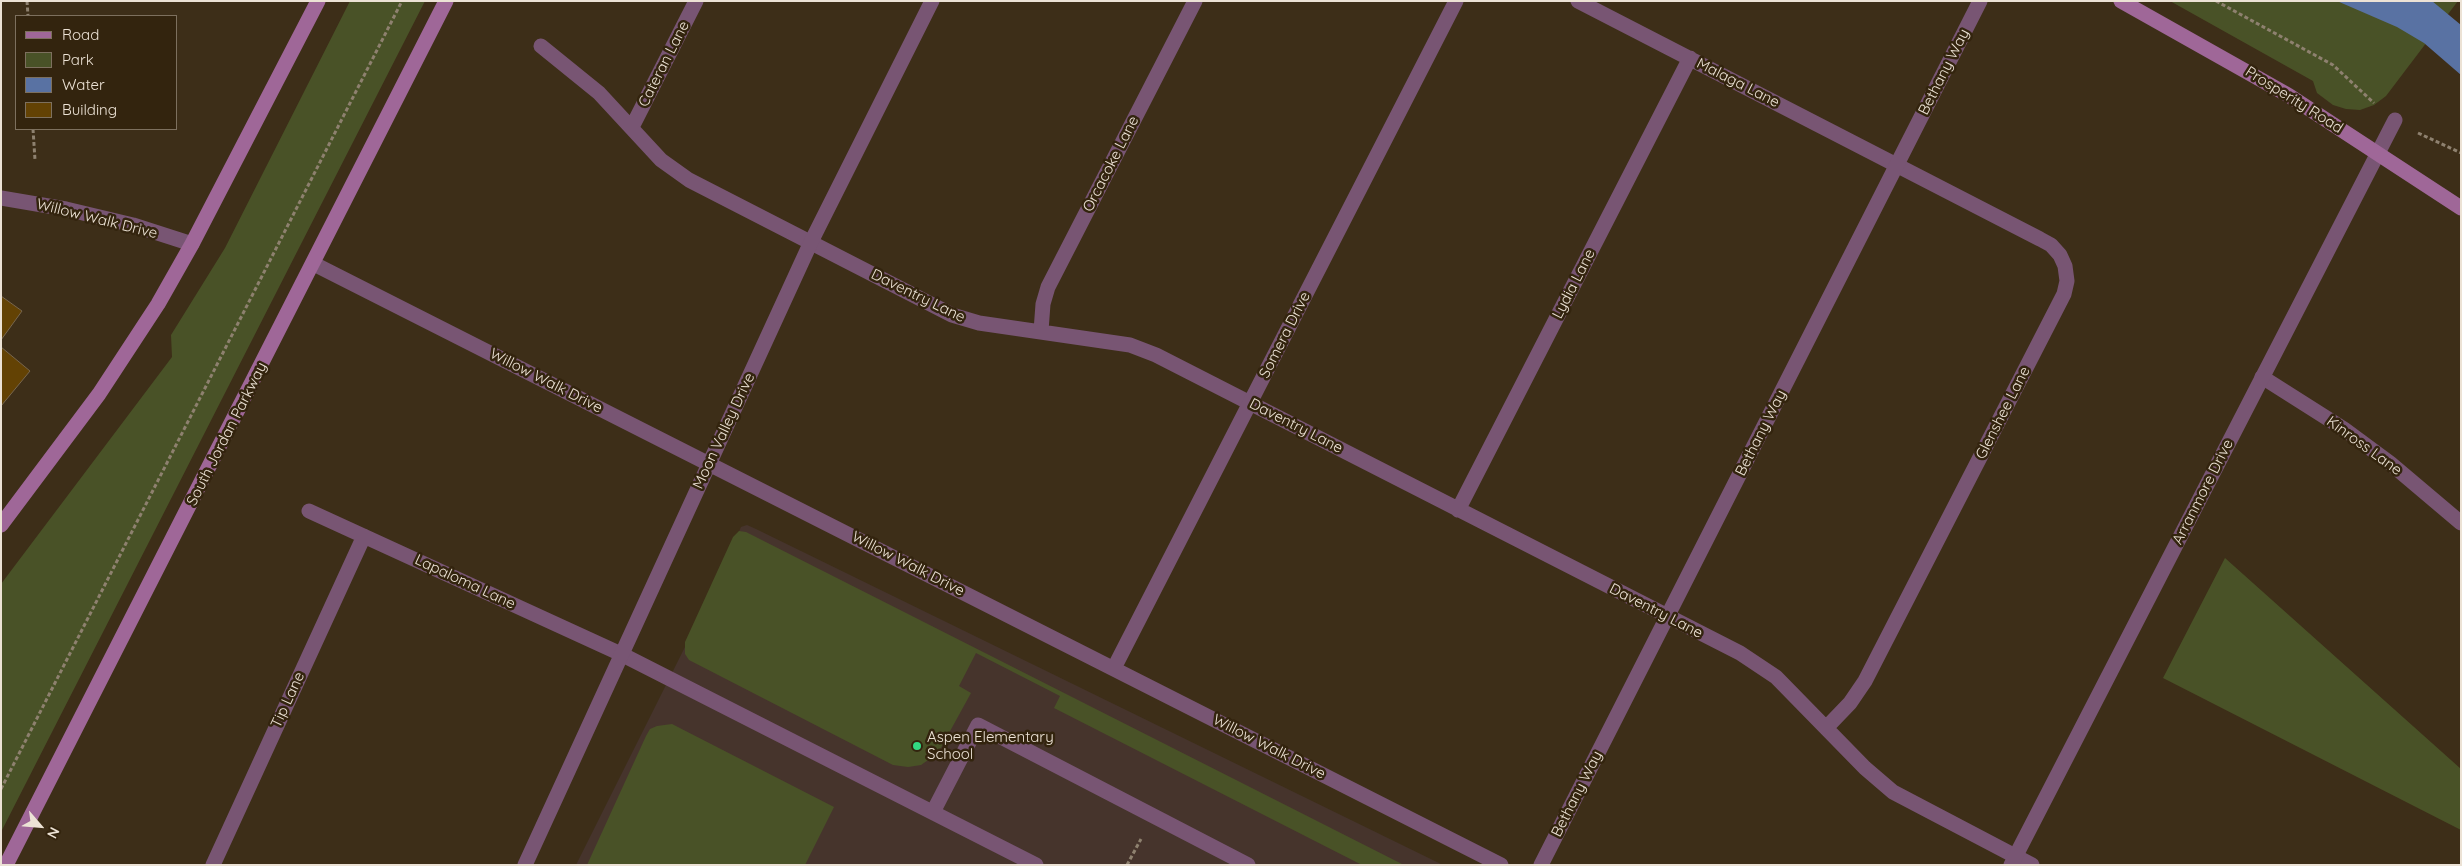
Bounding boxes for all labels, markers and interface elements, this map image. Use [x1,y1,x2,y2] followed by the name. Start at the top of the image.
[15,15,178,130] legend
[635,18,693,110] street label: Cateran Lane
[62,25,99,44] text: Road
[1915,26,1973,118] street label: Bethany Way
[62,50,94,69] text: Park
[1693,54,1783,112] street label: Malaga Lane
[2242,63,2346,137] street label: Prosperity Road
[62,75,105,94] text: Water
[62,100,117,119] text: Building
[1079,113,1143,215] street label: Orcacoke Lane
[35,195,159,243] street label: Willow Walk Drive
[1549,246,1599,322] street label: Lydia Lane
[868,265,968,327] street label: Daventry Lane
[1256,289,1314,381] street label: Somera Drive
[487,345,605,417] street label: Willow Walk Drive
[183,359,271,509] street label: South Jordan Parkway
[1972,364,2034,462] street label: Glenshee Lane
[689,370,759,492] street label: Moon Valley Drive
[1732,387,1790,479] street label: Bethany Way
[1246,395,1346,457] street label: Daventry Lane
[2323,413,2405,479] street label: Kinross Lane
[2169,436,2237,548] street label: Arranmore Drive
[849,528,967,600] street label: Willow Walk Drive
[412,551,518,613] street label: Lapaloma Lane
[1606,580,1706,642] street label: Daventry Lane
[267,669,309,731] street label: Tip Lane
[1210,711,1328,783] street label: Willow Walk Drive
[927,728,1054,763] place label: Aspen Elementary School
[911,740,923,752] marker: Aspen Elementary School
[1548,748,1606,840] street label: Bethany Way
[15,801,65,851] north arrow
[43,824,64,841] text: N

